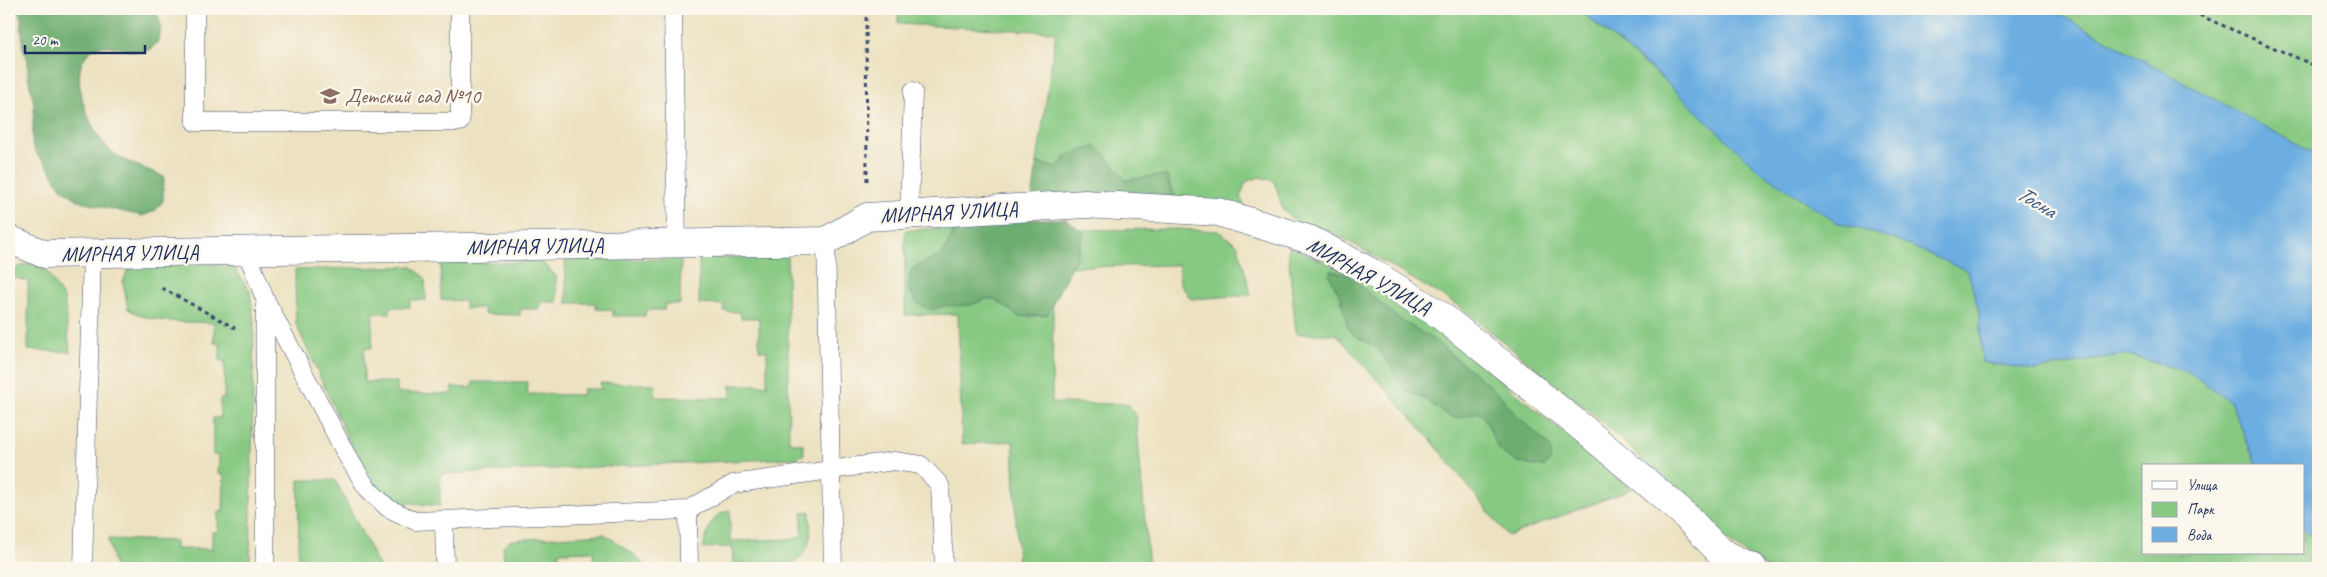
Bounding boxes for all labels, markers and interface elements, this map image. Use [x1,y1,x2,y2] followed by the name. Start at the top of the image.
[25,22,145,54] scale bar
[32,31,59,50] text: 20 m
[345,83,482,109] place label: Детский сад №10
[319,85,341,107] school or university icon: Детский сад №10
[2012,179,2063,226] water label: Тосна
[880,195,1019,229] street label: МИРНАЯ УЛИЦА
[1303,231,1436,321] street label: МИРНАЯ УЛИЦА
[466,232,604,260] street label: МИРНАЯ УЛИЦА
[61,239,199,267] street label: МИРНАЯ УЛИЦА
[2142,464,2304,554] legend
[2187,476,2218,495] text: Улица
[2187,500,2215,519] text: Парк
[2187,526,2212,545] text: Вода

